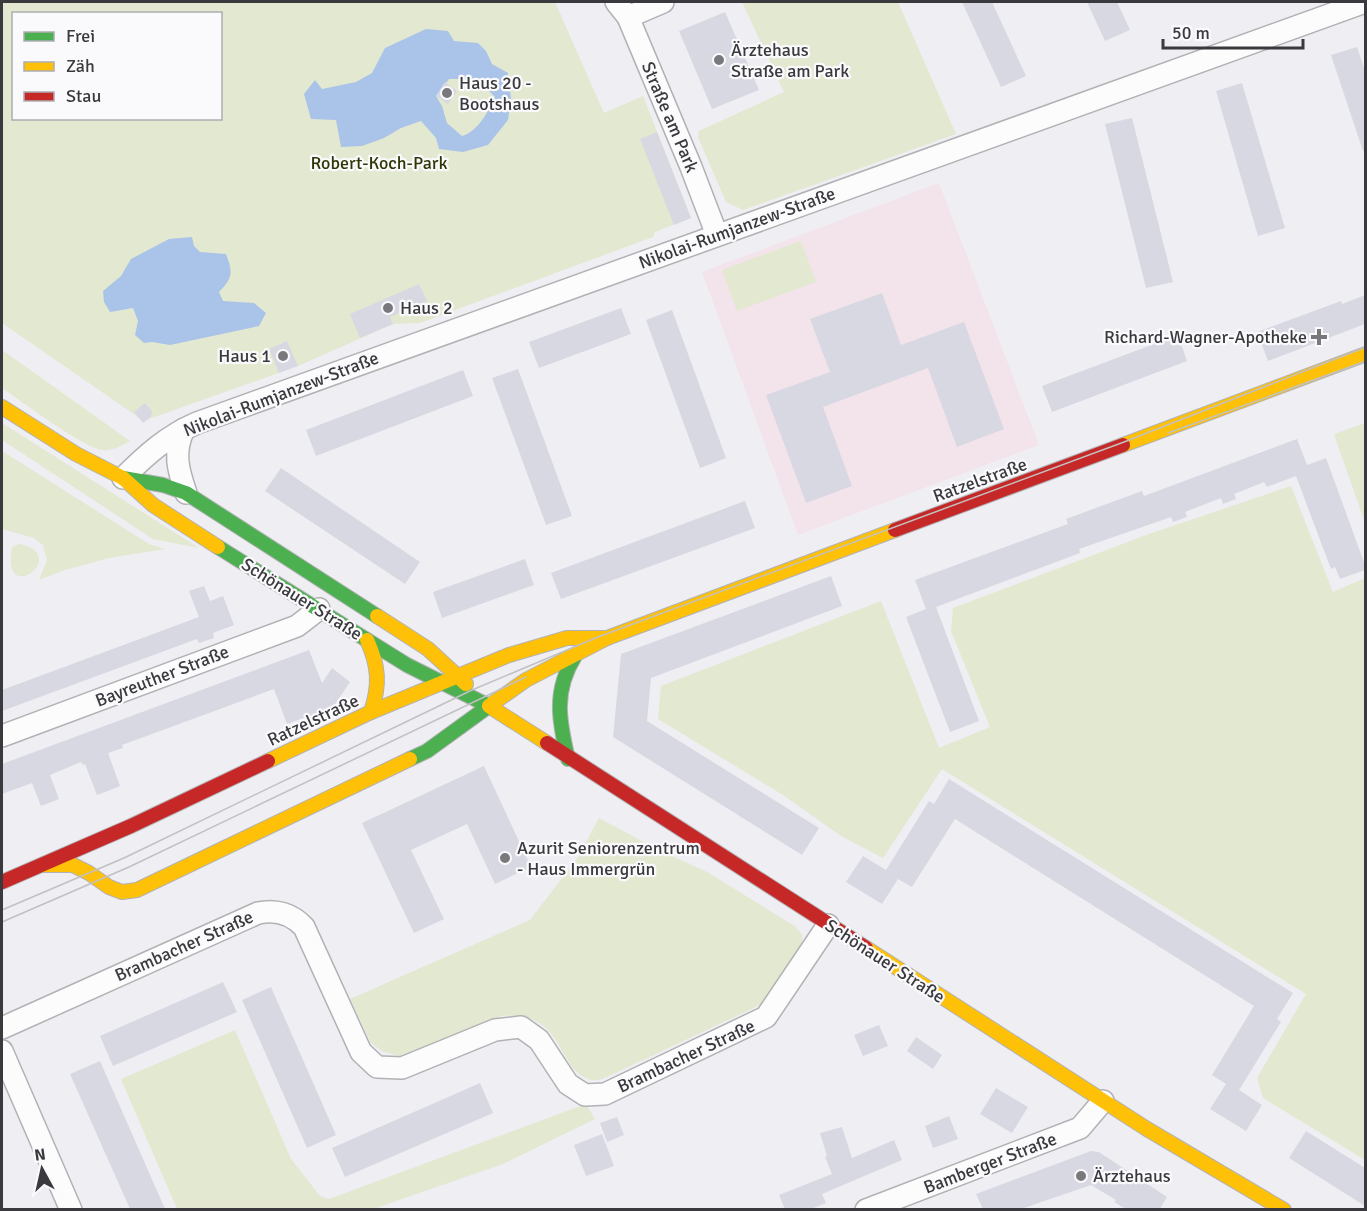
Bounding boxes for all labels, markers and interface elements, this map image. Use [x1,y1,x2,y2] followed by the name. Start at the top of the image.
[12,12,222,120] legend
[1163,12,1302,50] scale bar
[1172,22,1210,44] text: 50 m
[66,25,95,47] text: Frei
[731,39,849,82] place label: Ärztehaus Straße am Park
[712,53,726,67] marker: Ärztehaus Straße am Park
[66,55,95,77] text: Zäh
[637,58,703,176] street label: Straße am Park
[459,72,539,115] place label: Haus 20 - Bootshaus
[66,85,101,107] text: Stau
[440,86,454,100] marker: Haus 20 - Bootshaus
[310,152,448,174] park label: Robert-Koch-Park
[636,182,838,274] street label: Nikolai-Rumjanzew-Straße
[400,297,453,319] place label: Haus 2
[381,301,395,315] marker: Haus 2
[1104,326,1307,348] place label: Richard-Wagner-Apotheke
[1312,330,1326,344] marker: Richard-Wagner-Apotheke
[218,345,271,367] place label: Haus 1
[180,347,382,441] street label: Nikolai-Rumjanzew-Straße
[276,349,290,363] marker: Haus 1
[930,453,1030,507] street label: Ratzelstraße
[238,553,366,645] street label: Schönauer Straße
[92,640,232,712] street label: Bayreuther Straße
[264,689,362,751] street label: Ratzelstraße
[517,837,700,880] place label: Azurit Seniorenzentrum - Haus Immergrün
[498,851,512,865] marker: Azurit Seniorenzentrum - Haus Immergrün
[111,906,257,986] street label: Brambacher Straße
[821,914,949,1008] street label: Schönauer Straße
[614,1014,758,1098] street label: Brambacher Straße
[920,1128,1060,1198] street label: Bamberger Straße
[12,1139,72,1199] north arrow
[33,1144,47,1166] text: N
[1093,1165,1171,1187] place label: Ärztehaus
[1074,1169,1088,1183] marker: Ärztehaus

